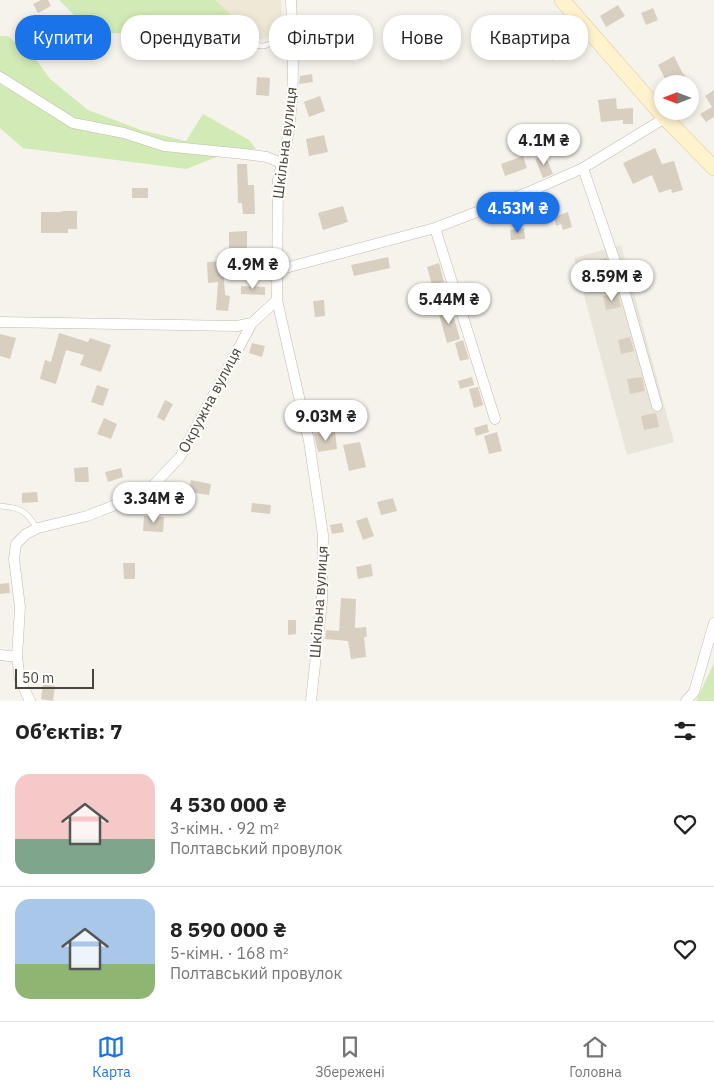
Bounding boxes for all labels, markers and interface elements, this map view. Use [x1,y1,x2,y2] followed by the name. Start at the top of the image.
[15,15,111,60] chip: Купити
[121,15,259,60] chip: Орендувати
[269,15,373,60] chip: Фільтри
[383,15,461,60] chip: Нове
[471,15,588,60] chip: Квартира
[654,75,699,120] north arrow
[654,75,699,120] map controls
[268,86,301,200] street label: Шкільна вулиця
[503,124,585,166] pin: 4.1M ₴
[518,130,570,150] text: 4.1M ₴
[472,192,564,234] pin: 4.53M ₴
[488,198,548,218] text: 4.53M ₴
[212,248,294,290] pin: 4.9M ₴
[227,254,279,274] text: 4.9M ₴
[566,260,658,302] pin: 8.59M ₴
[582,266,642,286] text: 8.59M ₴
[403,282,495,325] pin: 5.44M ₴
[419,289,479,309] text: 5.44M ₴
[174,344,245,456] street label: Окружна вулиця
[280,400,372,442] pin: 9.03M ₴
[296,406,356,426] text: 9.03M ₴
[108,482,200,524] pin: 3.34M ₴
[124,488,184,508] text: 3.34M ₴
[305,545,332,659] street label: Шкільна вулиця
[15,666,94,689] scale bar
[22,669,54,687] text: 50 m
[15,717,123,745] text: Об’єктів: 7
[671,717,699,745] icon: filters
[170,790,287,818] text: 4 530 000 ₴
[55,794,115,854] icon: home
[671,810,699,838] icon: heart
[170,818,279,838] text: 3-кімн. · 92 m²
[170,838,342,858] text: Полтавський провулок
[170,915,287,943] text: 8 590 000 ₴
[55,919,115,979] icon: home
[671,935,699,963] icon: heart
[170,943,289,963] text: 5-кімн. · 168 m²
[170,963,342,983] text: Полтавський провулок
[92,1033,131,1081] tab: Карта
[315,1033,385,1081] tab: Збережені
[569,1033,622,1081] tab: Головна

